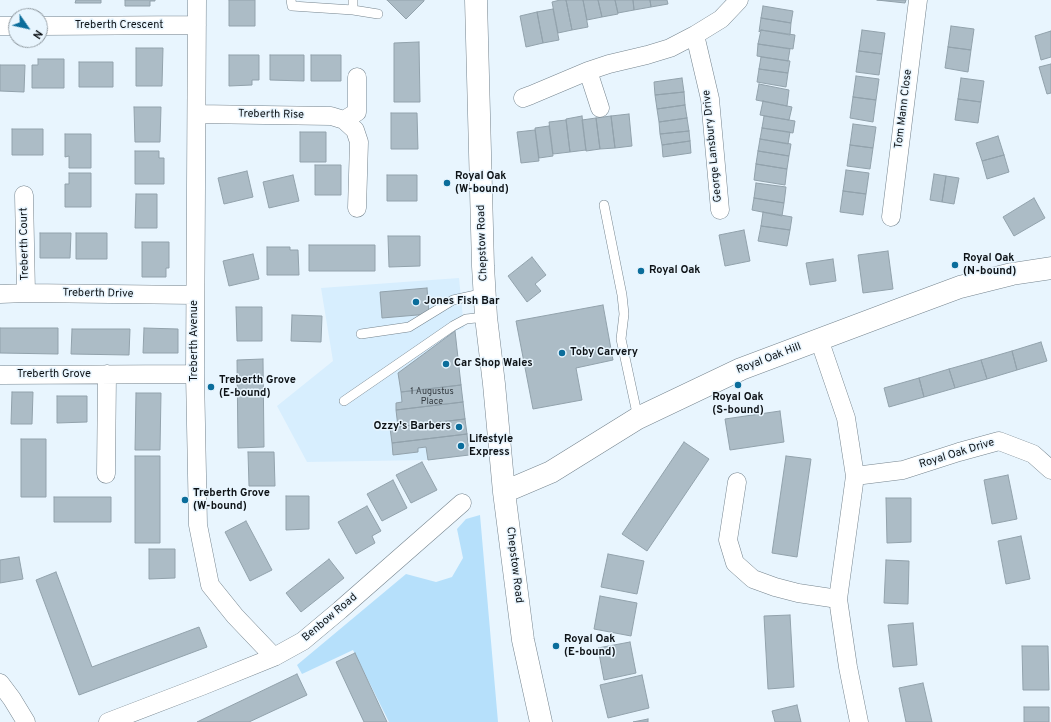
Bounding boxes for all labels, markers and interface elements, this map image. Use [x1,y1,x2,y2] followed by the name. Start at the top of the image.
[8,8,48,48] north arrow
[75,19,163,33] street label: Treberth Crescent
[29,27,45,41] text: N
[893,69,915,149] street label: Tom Mann Close
[701,89,725,203] street label: George Lansbury Drive
[238,108,304,122] street label: Treberth Rise
[455,170,509,196] place label: Royal Oak (W-bound)
[442,178,452,188] marker: Royal Oak (W-bound)
[475,204,491,282] street label: Chepstow Road
[18,207,32,281] street label: Treberth Court
[963,252,1016,278] place label: Royal Oak (N-bound)
[950,260,960,270] marker: Royal Oak (N-bound)
[649,264,700,278] place label: Royal Oak
[636,266,646,276] marker: Royal Oak
[62,287,134,301] street label: Treberth Drive
[424,295,500,309] place label: Jones Fish Bar
[411,297,421,307] marker: Jones Fish Bar
[188,300,202,382] street label: Treberth Avenue
[735,341,803,377] street label: Royal Oak Hill
[570,346,638,360] place label: Toby Carvery
[557,348,567,358] marker: Toby Carvery
[454,357,533,371] place label: Car Shop Wales
[441,359,451,369] marker: Car Shop Wales
[17,368,91,382] street label: Treberth Grove
[219,374,296,400] place label: Treberth Grove (E-bound)
[733,380,743,390] marker: Royal Oak (S-bound)
[206,382,216,392] marker: Treberth Grove (E-bound)
[410,387,454,408] house number: 1 Augustus Place
[712,391,764,417] place label: Royal Oak (S-bound)
[373,420,451,434] place label: Ozzy's Barbers
[454,422,464,432] marker: Ozzy's Barbers
[469,433,513,459] place label: Lifestyle Express
[918,436,996,472] street label: Royal Oak Drive
[456,441,466,451] marker: Lifestyle Express
[193,487,270,513] place label: Treberth Grove (W-bound)
[180,495,190,505] marker: Treberth Grove (W-bound)
[503,526,525,604] street label: Chepstow Road
[300,591,360,645] street label: Benbow Road
[564,633,615,659] place label: Royal Oak (E-bound)
[551,641,561,651] marker: Royal Oak (E-bound)

